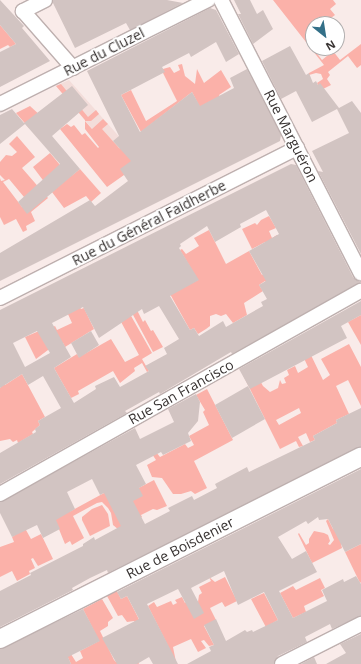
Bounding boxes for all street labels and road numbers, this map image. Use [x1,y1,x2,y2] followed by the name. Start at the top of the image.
[61,24,147,80] street label: Rue du Cluzel
[260,87,322,185] street label: Rue Marguéron
[69,177,229,269] street label: Rue du Général Faidherbe
[125,356,237,428] street label: Rue San Francisco
[123,514,237,582] street label: Rue de Boisdenier

